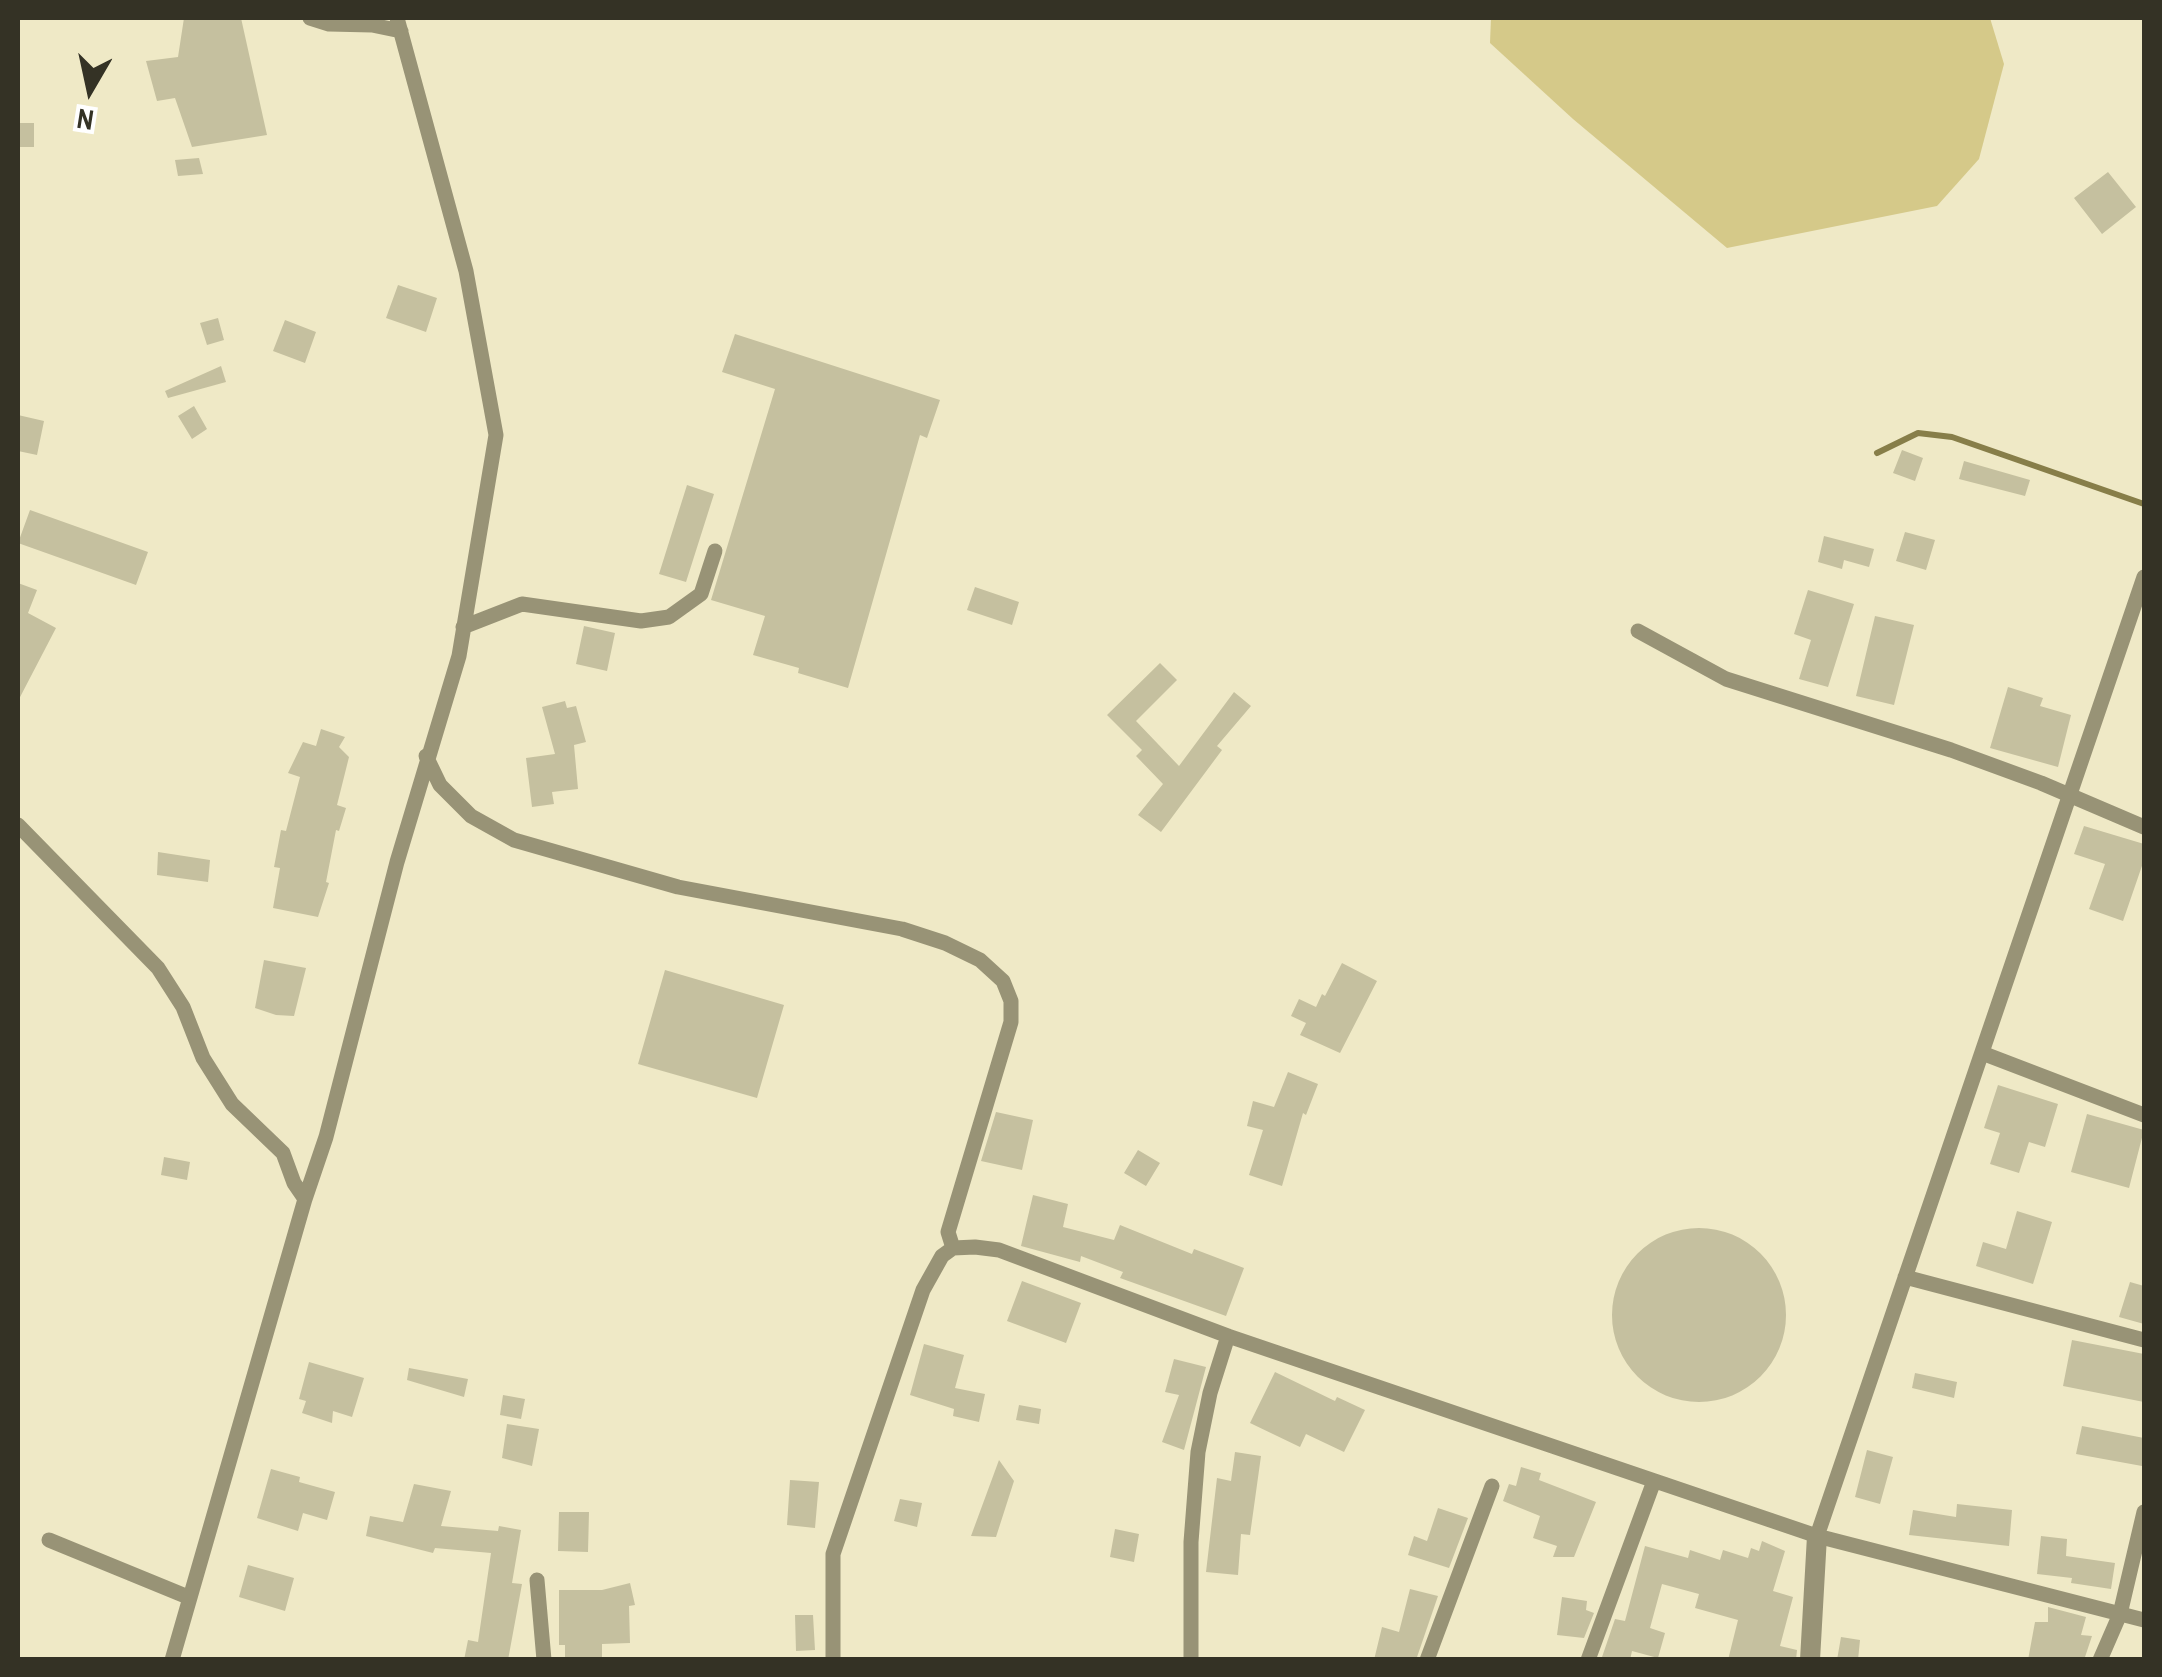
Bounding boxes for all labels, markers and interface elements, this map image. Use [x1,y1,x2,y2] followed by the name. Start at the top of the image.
[40,40,140,140] north arrow
[74,100,96,140] text: N

